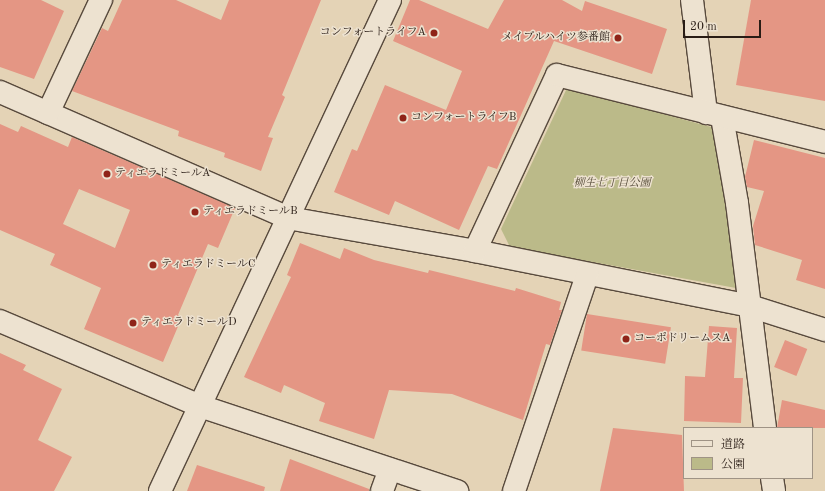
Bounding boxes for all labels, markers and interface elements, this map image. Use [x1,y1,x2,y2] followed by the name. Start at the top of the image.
[685,12,763,38] scale bar
[690,21,717,33] text: 20 m
[319,26,426,40] place label: コンフォートライフA
[429,28,439,38] marker: コンフォートライフA
[500,31,610,45] place label: メイプルハイツ参番館
[613,33,623,43] marker: メイプルハイツ参番館
[411,111,518,125] place label: コンフォートライフB
[398,113,408,123] marker: コンフォートライフB
[115,167,211,181] place label: ティエラドミールA
[102,169,112,179] marker: ティエラドミールA
[574,177,650,191] park label: 柳生七丁目公園
[203,205,299,219] place label: ティエラドミールB
[190,207,200,217] marker: ティエラドミールB
[161,258,256,272] place label: ティエラドミールC
[148,260,158,270] marker: ティエラドミールC
[141,316,238,330] place label: ティエラドミールD
[128,318,138,328] marker: ティエラドミールD
[634,332,730,346] place label: コーポドリームスA
[621,334,631,344] marker: コーポドリームスA
[683,427,813,479] legend
[721,439,745,451] text: 道路
[721,459,745,471] text: 公園

